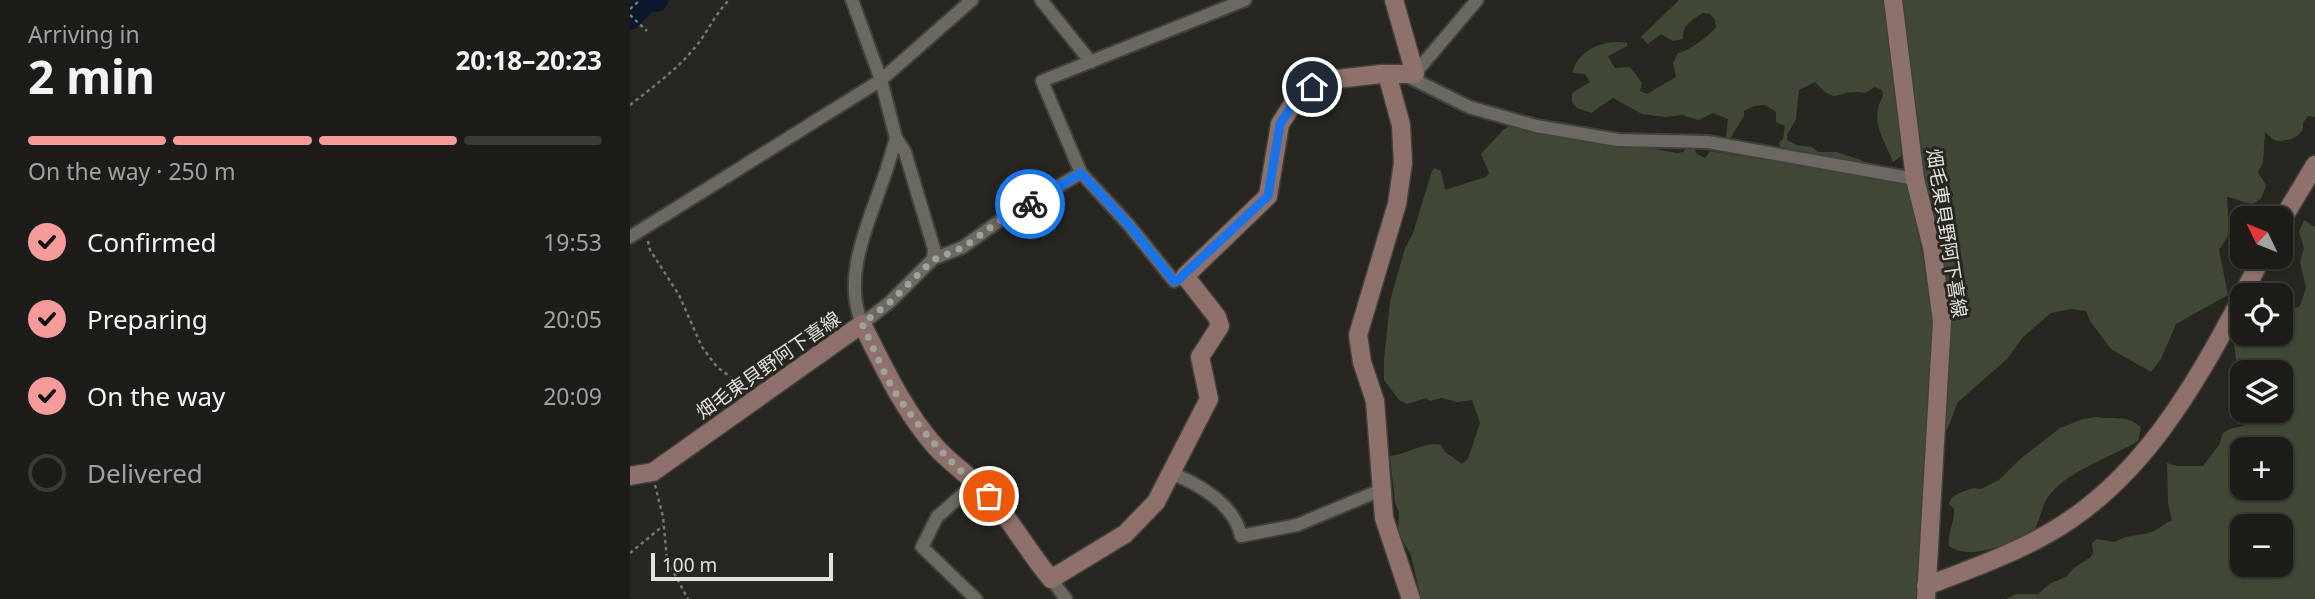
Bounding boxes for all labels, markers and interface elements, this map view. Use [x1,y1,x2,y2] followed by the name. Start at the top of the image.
[28,18,140,50] text: Arriving in
[455,42,602,78] text: 20:18–20:23
[28,45,155,107] text: 2 min
[1282,57,1342,117] pin
[1293,68,1331,106] icon: home
[1921,147,1973,319] street label: 畑毛東貝野阿下喜線
[28,155,235,187] text: On the way · 250 m
[995,169,1065,239] courier
[1011,185,1049,223] icon: bike
[2230,206,2292,270] north arrow
[2230,206,2293,577] map controls
[28,223,66,261] icon: check
[87,224,217,260] text: Confirmed
[543,226,602,258] text: 19:53
[2230,283,2293,346] button: locate
[28,300,66,338] icon: check
[87,301,208,337] text: Preparing
[543,303,602,335] text: 20:05
[690,305,846,425] street label: 畑毛東貝野阿下喜線
[2230,360,2293,423] button: layers
[28,377,66,415] icon: check
[87,378,225,414] text: On the way
[543,380,602,412] text: 20:09
[2230,437,2293,500] button: +
[87,455,203,491] text: Delivered
[959,466,1019,526] pin
[970,477,1008,515] icon: bag
[2230,514,2293,577] button: −
[651,550,833,582] scale bar
[662,552,717,578] text: 100 m

